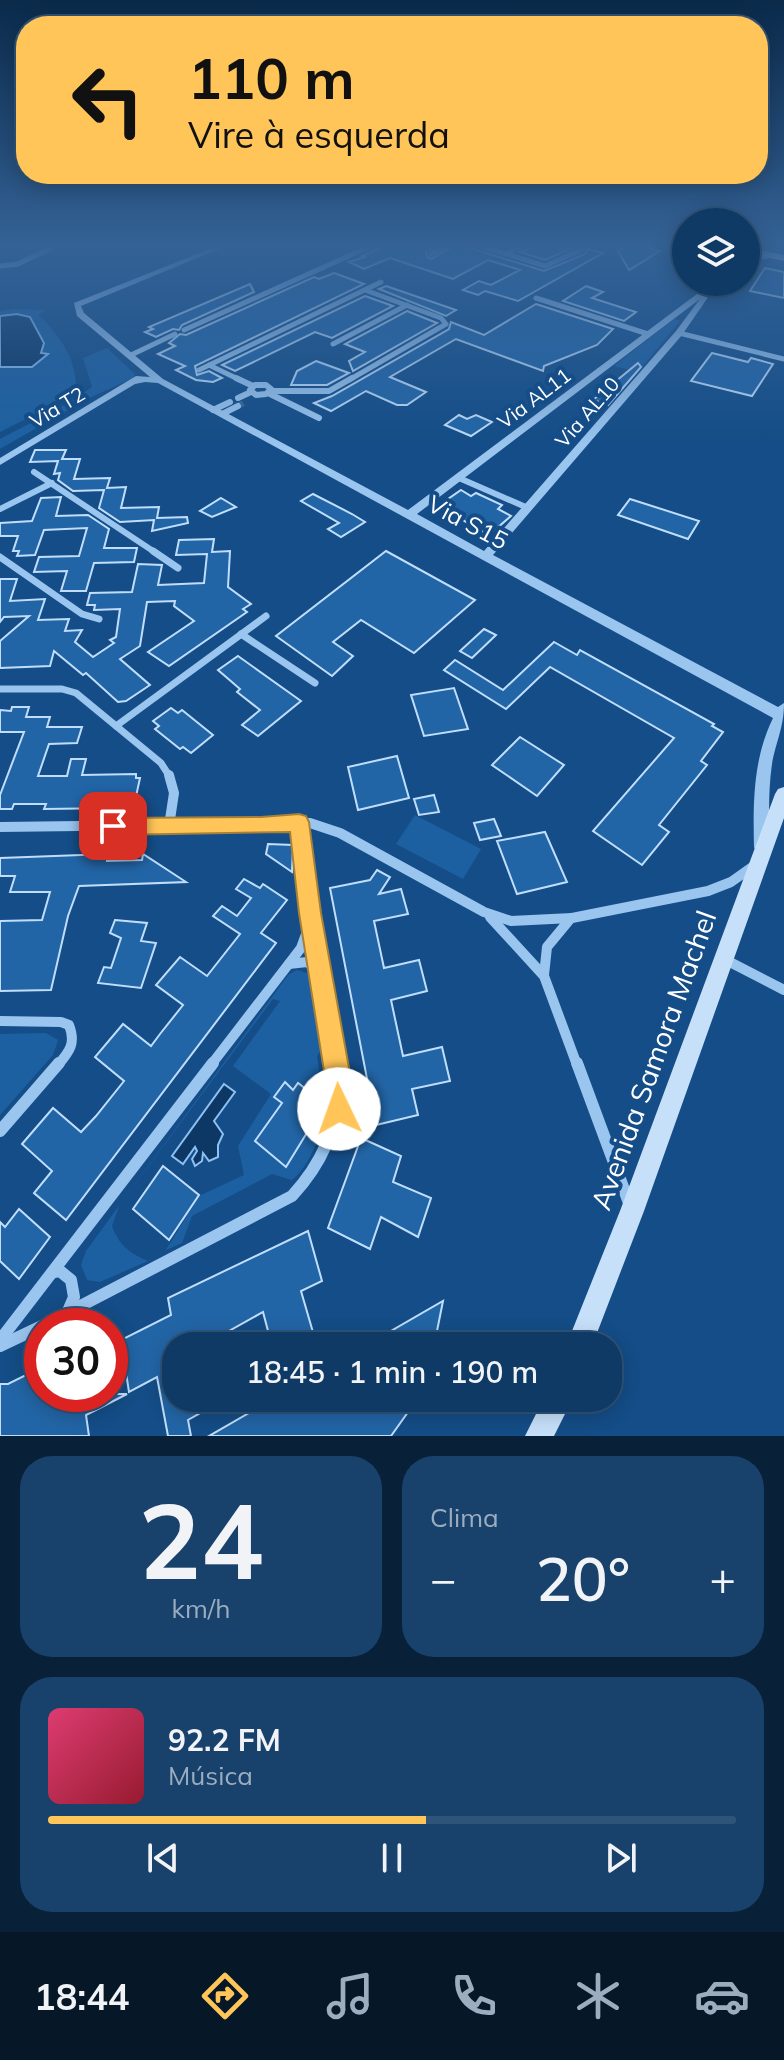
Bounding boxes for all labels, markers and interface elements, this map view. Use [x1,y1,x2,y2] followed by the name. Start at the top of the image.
[188,43,355,113] text: 110 m
[56,48,160,152] icon: left
[188,112,450,157] text: Vire à esquerda
[672,208,760,296] map controls
[672,208,760,296] button: layers
[492,362,576,434] street label: Via AL11
[550,372,624,452] street label: Via AL10
[25,381,89,433] street label: Via T2
[423,488,513,556] street label: Via S15
[79,792,147,860] pin
[91,804,135,848] icon: arrive
[583,906,723,1214] street label: Avenida Samora Machel
[297,1067,381,1151] position arrow
[24,1308,128,1412] speed limit sign: 30
[246,1353,538,1391] text: 18:45 · 1 min · 190 m
[139,1474,263,1605] text: 24
[430,1501,499,1534] text: Clima
[536,1541,630,1616] text: 20°
[430,1551,456,1606] text: −
[710,1551,736,1606] text: +
[172,1592,230,1625] text: km/h
[168,1721,281,1759] text: 92.2 FM
[168,1759,253,1792] text: Música
[141,1836,185,1880] icon: previous
[370,1836,414,1880] icon: pause
[599,1836,643,1880] icon: next
[197,1968,253,2024] icon: directions
[322,1968,378,2024] icon: music
[446,1968,502,2024] icon: phone
[570,1968,626,2024] icon: climate
[694,1968,750,2024] icon: car
[34,1974,129,2019] text: 18:44

